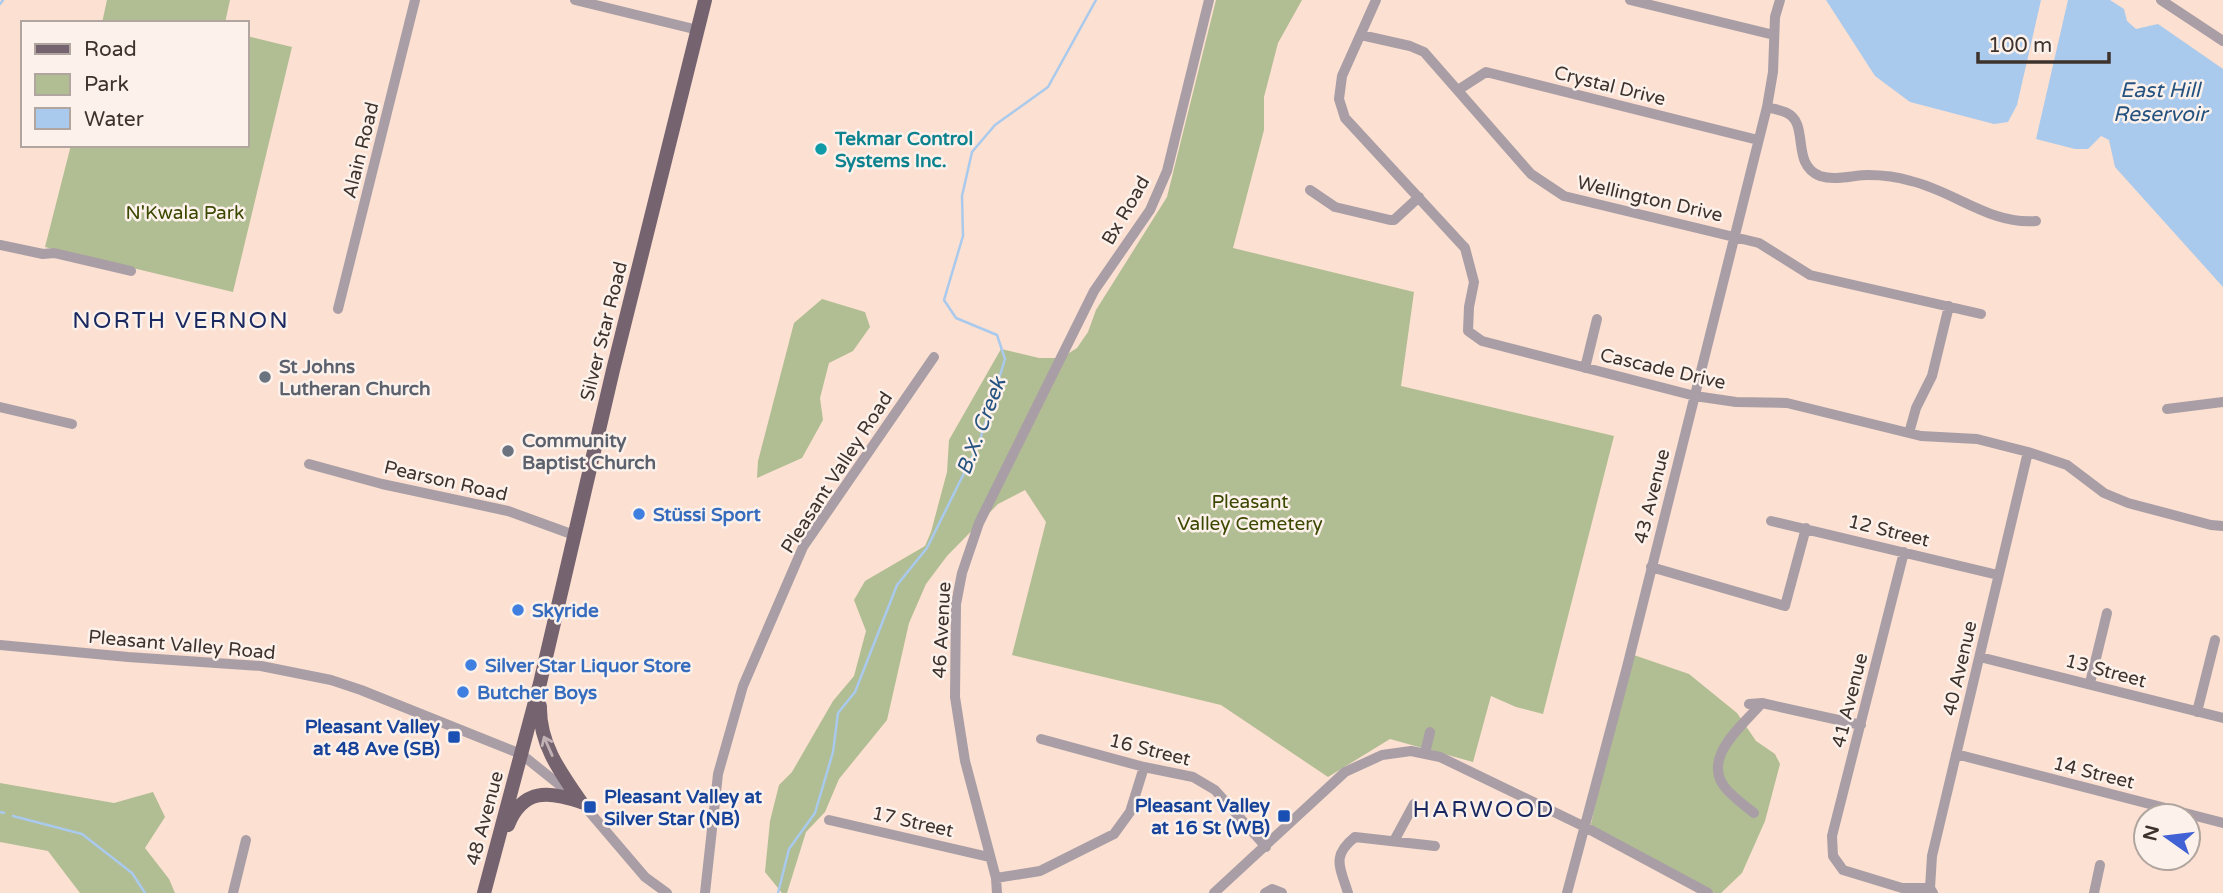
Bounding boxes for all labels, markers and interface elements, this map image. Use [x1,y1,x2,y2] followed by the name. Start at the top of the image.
[21,21,248,147] legend
[1978,21,2109,65] scale bar
[1988,33,2052,58] text: 100 m
[84,37,137,62] text: Road
[1552,62,1668,110] street label: Crystal Drive
[84,72,129,97] text: Park
[2113,78,2210,127] water label: East Hill Reservoir
[338,100,384,201] street label: Alain Road
[84,107,144,132] text: Water
[834,128,973,173] place label: Tekmar Control Systems Inc.
[813,141,829,157] marker: Tekmar Control Systems Inc.
[1097,172,1154,249] street label: Bx Road
[1575,172,1725,226] street label: Wellington Drive
[126,202,244,224] park label: N'Kwala Park
[576,259,632,403] street label: Silver Star Road
[72,307,290,335] district label: NORTH VERNON
[1598,344,1728,394] street label: Cascade Drive
[279,356,431,400] place label: St Johns Lutheran Church
[257,369,273,385] marker: St Johns Lutheran Church
[951,372,1012,478] water label: B.X. Creek
[776,388,897,557] street label: Pleasant Valley Road
[522,430,656,475] place label: Community Baptist Church
[500,443,516,459] marker: Community Baptist Church
[1630,447,1674,546] street label: 43 Avenue
[382,456,510,506] street label: Pearson Road
[1177,491,1323,535] park label: Pleasant Valley Cemetery
[653,504,761,527] place label: Stüssi Sport
[631,506,647,522] marker: Stüssi Sport
[1846,510,1932,552] street label: 12 Street
[928,581,956,679] street label: 46 Avenue
[532,600,599,623] place label: Skyride
[510,602,526,618] marker: Skyride
[1938,619,1982,718] street label: 40 Avenue
[87,626,277,664] street label: Pleasant Valley Road
[2063,650,2149,692] street label: 13 Street
[1828,651,1872,750] street label: 41 Avenue
[485,655,691,678] place label: Silver Star Liquor Store
[463,657,479,673] marker: Silver Star Liquor Store
[477,682,597,705] place label: Butcher Boys
[455,684,471,700] marker: Butcher Boys
[305,716,441,760] place label: Pleasant Valley at 48 Ave (SB)
[446,729,462,745] marker: Pleasant Valley at 48 Ave (SB)
[1107,729,1193,771] street label: 16 Street
[541,736,554,758] one-way arrow
[2051,752,2137,794] street label: 14 Street
[462,769,508,868] street label: 48 Avenue
[604,786,763,830] place label: Pleasant Valley at Silver Star (NB)
[1135,795,1271,839] place label: Pleasant Valley at 16 St (WB)
[1413,796,1555,824] district label: HARWOOD
[582,799,598,815] marker: Pleasant Valley at Silver Star (NB)
[870,802,956,842] street label: 17 Street
[2132,802,2202,872] north arrow
[1276,808,1292,824] marker: Pleasant Valley at 16 St (WB)
[2139,823,2164,843] text: N

